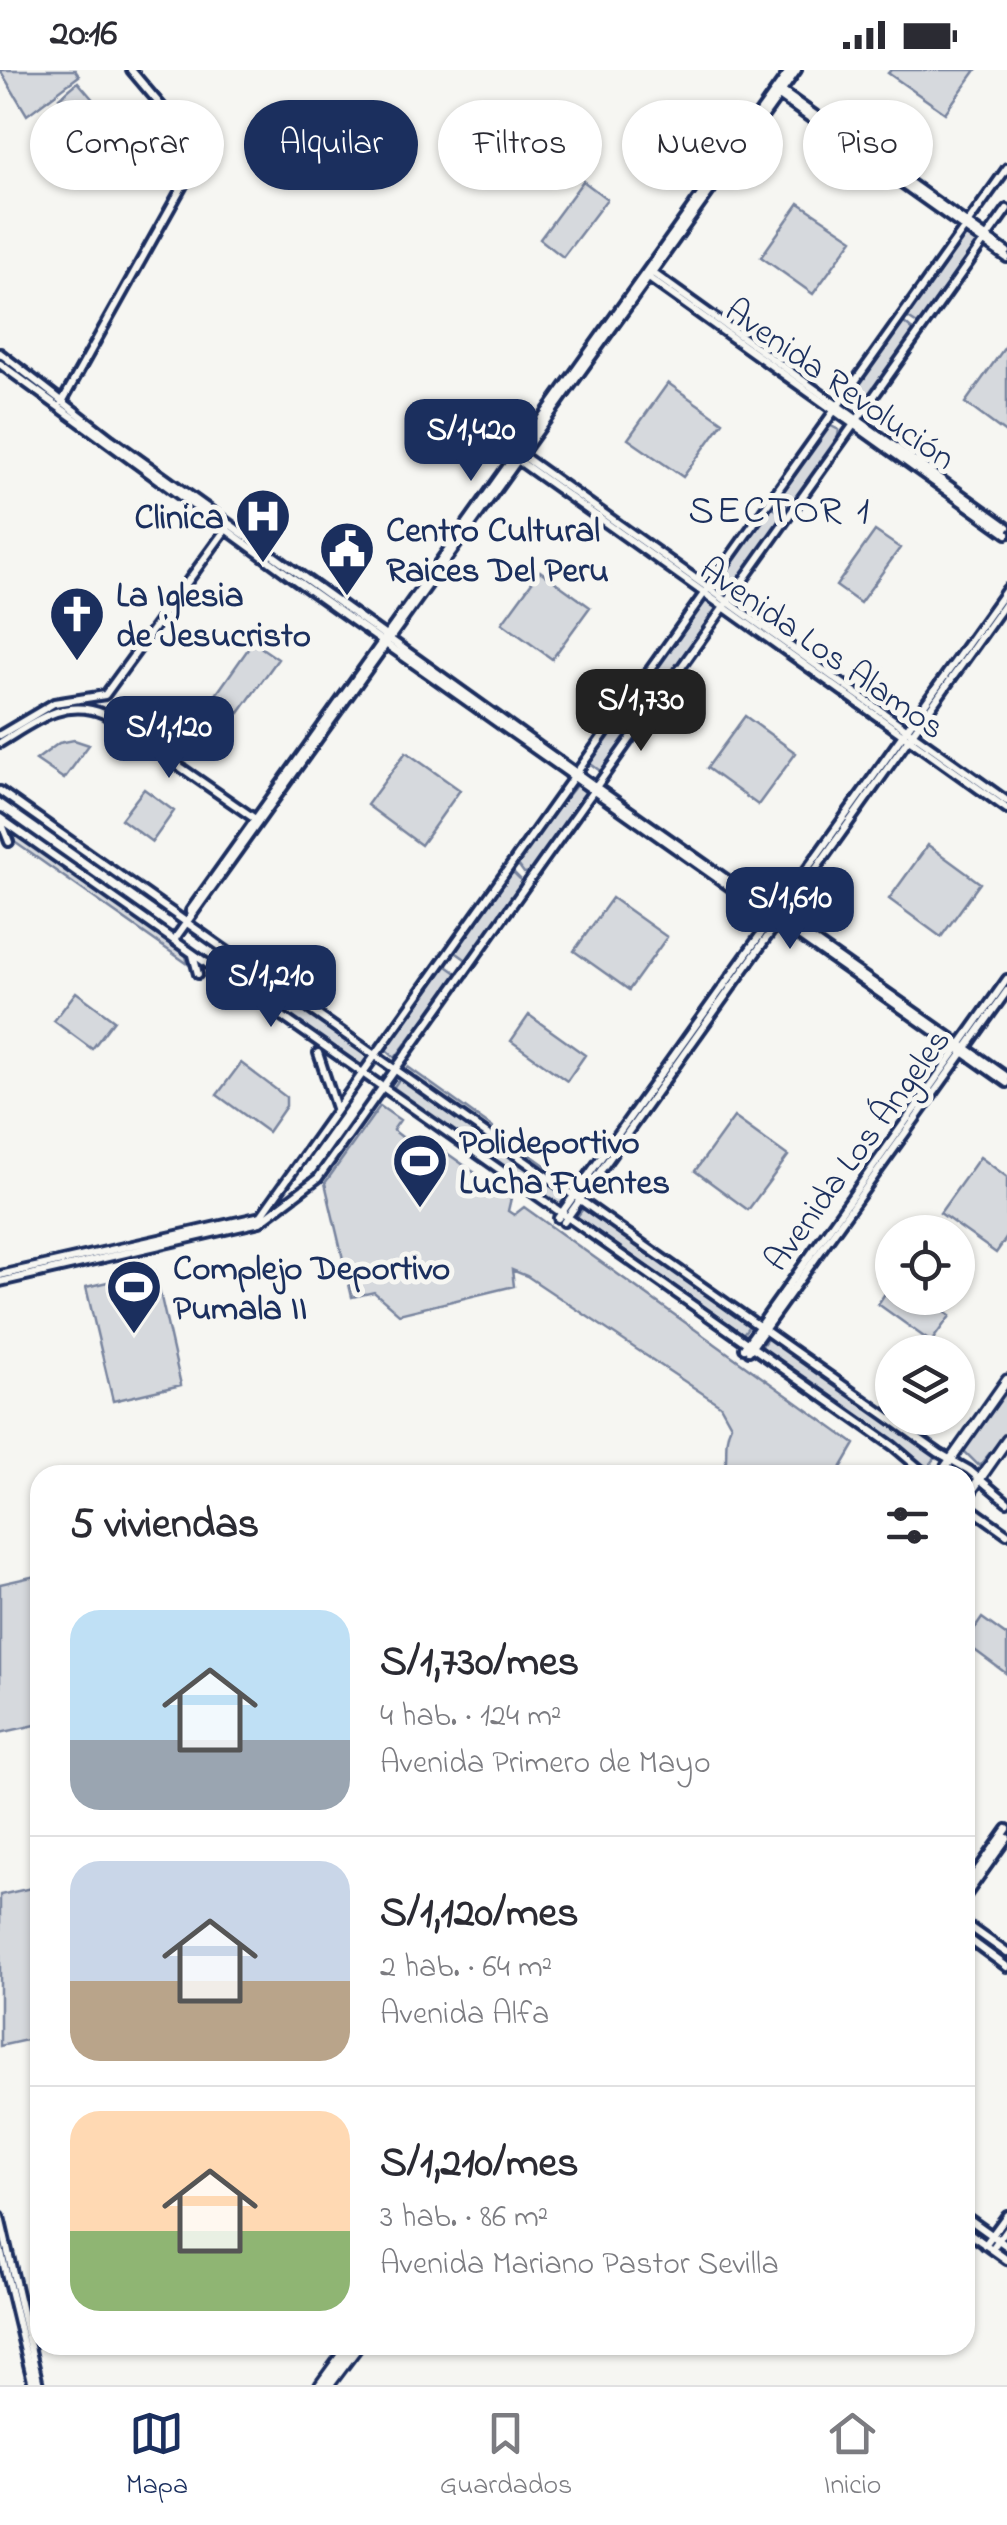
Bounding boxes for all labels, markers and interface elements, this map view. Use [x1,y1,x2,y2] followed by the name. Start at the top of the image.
[50,7,117,63] text: 20:16
[30,100,224,190] chip: Comprar
[244,100,418,190] chip: Alquilar
[438,100,602,190] chip: Filtros
[622,100,783,190] chip: Nuevo
[803,100,933,190] chip: Piso
[713,287,965,485] street label: Avenida Revolución
[379,399,563,484] pin: S/1,420
[426,408,516,455] text: S/1,420
[688,483,872,542] district label: SECTOR 1
[233,486,293,565] hospital icon: Clinica
[135,494,224,545] place label: Clinica
[386,507,609,598] place label: Centro Cultural Raices Del Peru
[317,519,377,598] public building icon: Centro Cultural Raices Del Peru
[688,546,954,754] street label: Avenida Los Alamos
[116,572,311,663] place label: La Iglesia de Jesucristo
[47,584,107,663] church icon: La Iglesia de Jesucristo
[549,669,733,754] pin: S/1,730
[598,678,684,725] text: S/1,730
[77,696,261,781] pin: S/1,120
[126,705,212,752] text: S/1,120
[698,867,882,952] pin: S/1,610
[748,876,832,923] text: S/1,610
[179,945,363,1030] pin: S/1,210
[228,954,314,1001] text: S/1,210
[753,1019,965,1283] street label: Avenida Los Ángeles
[459,1119,670,1210] place label: Polideportivo Lucha Fuentes
[390,1131,450,1210] sports icon: Polideportivo Lucha Fuentes
[875,1215,975,1435] map controls
[875,1215,975,1315] button: locate
[173,1245,450,1336] place label: Complejo Deportivo Pumala II
[104,1257,164,1336] sports icon: Complejo Deportivo Pumala II
[875,1335,975,1435] button: layers
[70,1495,259,1556] text: 5 viviendas
[880,1498,935,1553] icon: filters
[380,1633,579,1694] text: S/1,730/mes
[150,1650,270,1770] icon: home
[380,1694,562,1741] text: 4 hab. · 124 m²
[380,1741,711,1788] text: Avenida Primero de Mayo
[380,1884,579,1945] text: S/1,120/mes
[150,1901,270,2021] icon: home
[380,1945,552,1992] text: 2 hab. · 64 m²
[380,1992,549,2039] text: Avenida Alfa
[380,2134,579,2195] text: S/1,210/mes
[150,2151,270,2271] icon: home
[380,2195,548,2242] text: 3 hab. · 86 m²
[380,2242,779,2289] text: Avenida Mariano Pastor Sevilla
[126,2406,188,2507] tab: Mapa
[440,2406,572,2507] tab: Guardados
[824,2406,881,2507] tab: Inicio

